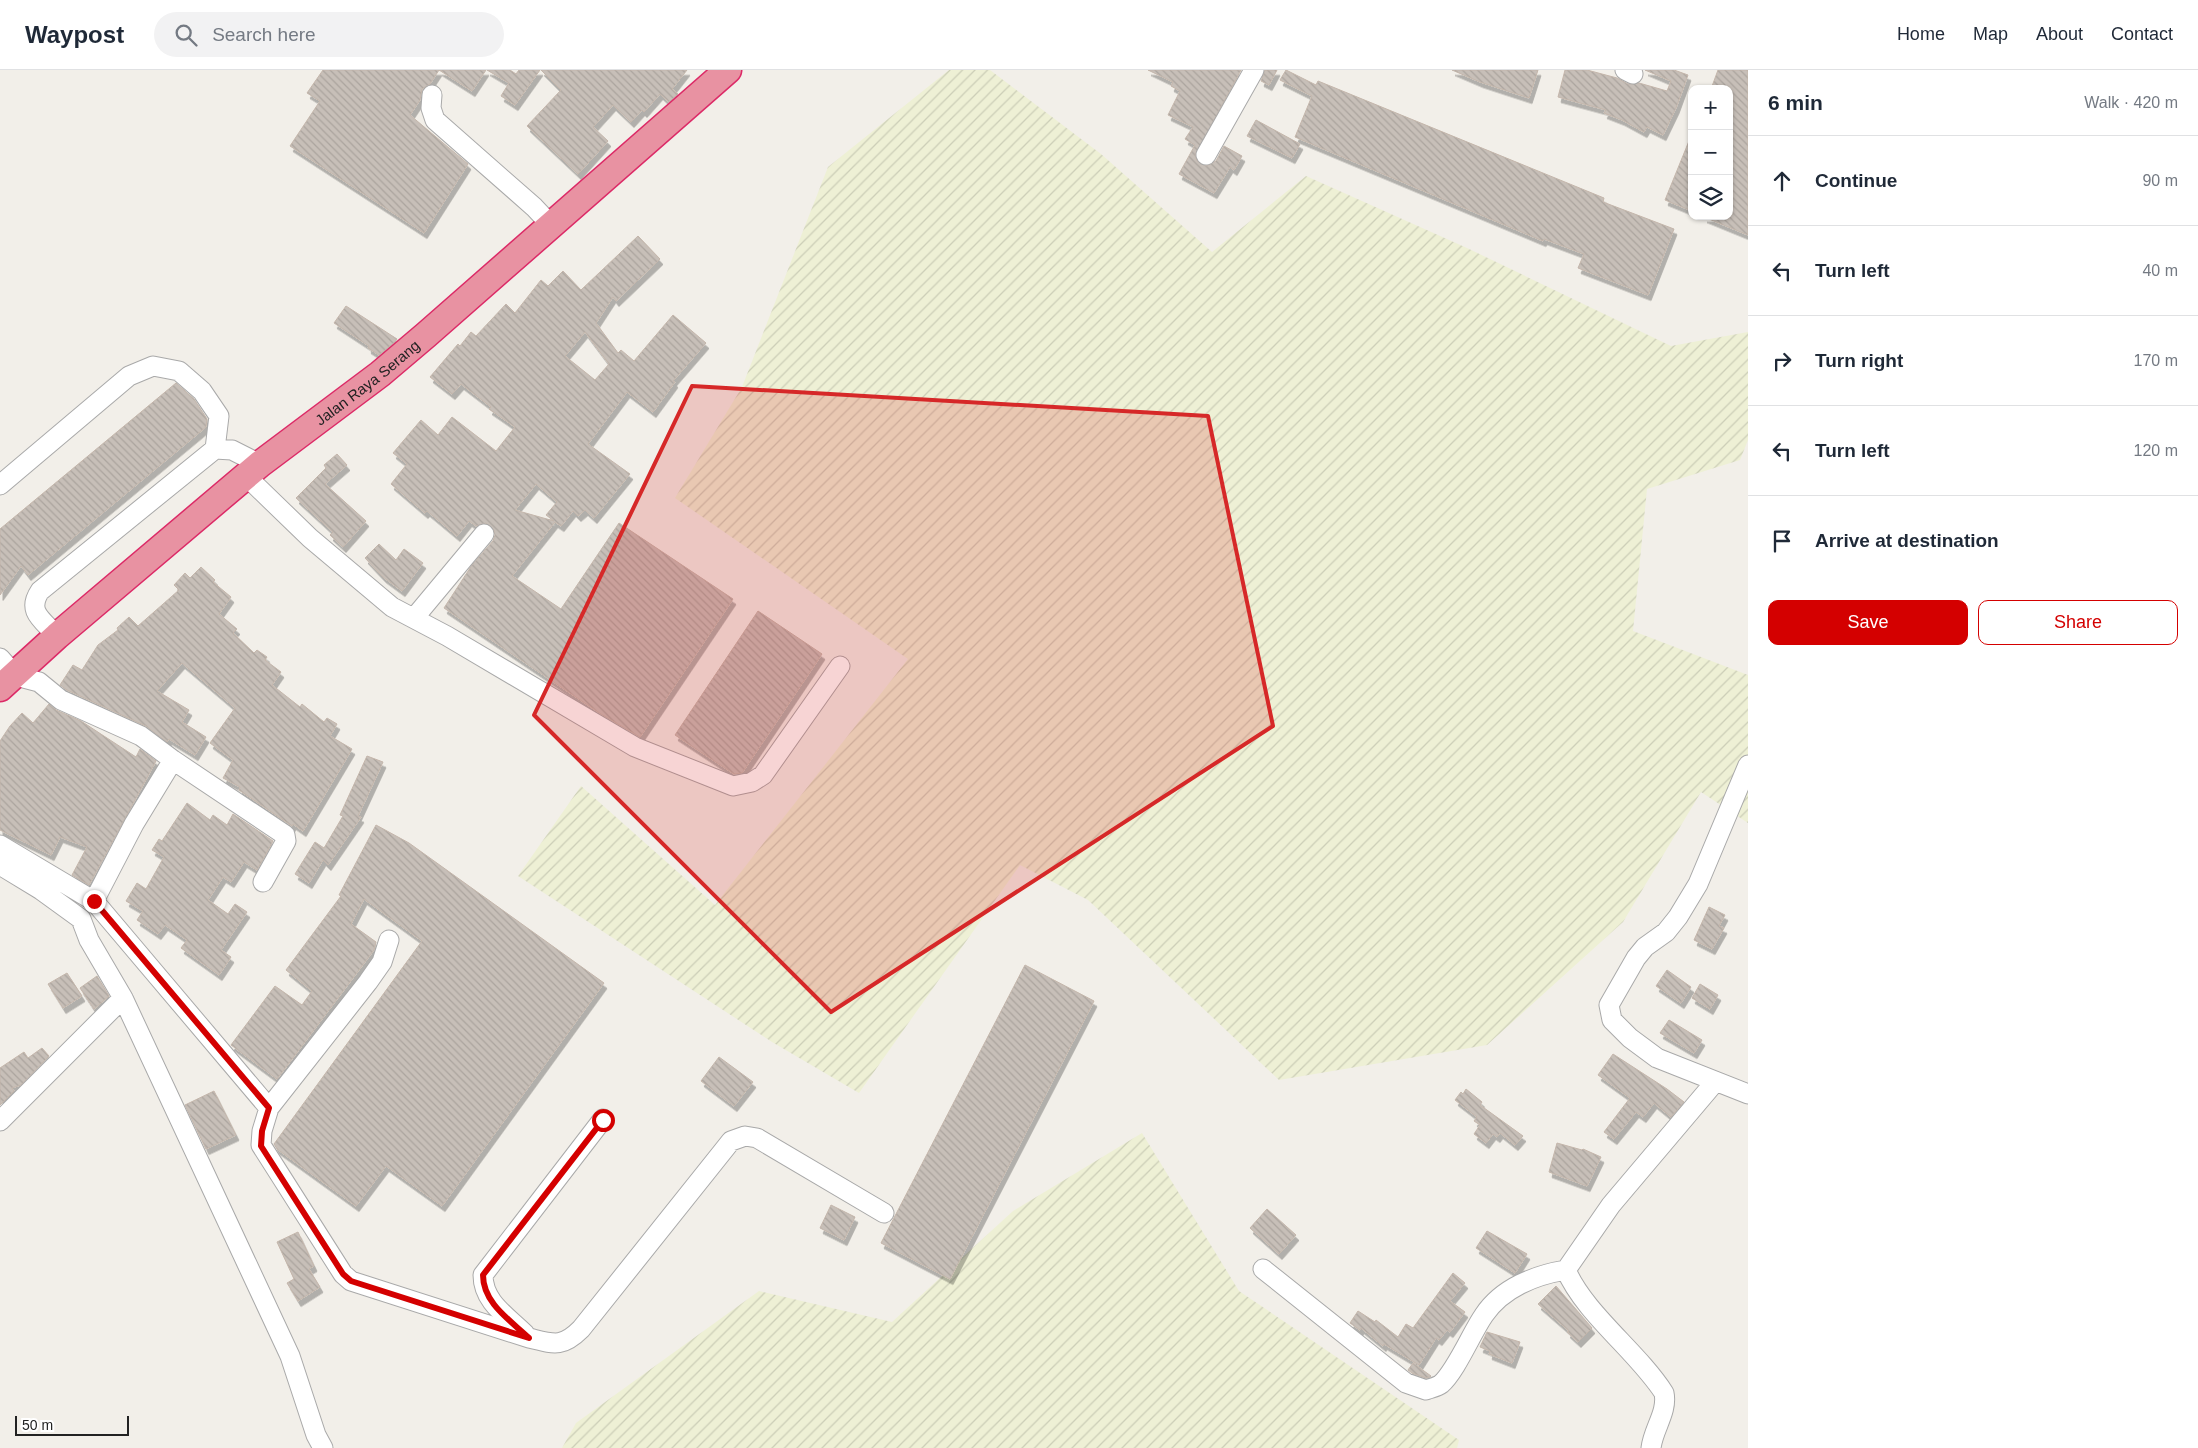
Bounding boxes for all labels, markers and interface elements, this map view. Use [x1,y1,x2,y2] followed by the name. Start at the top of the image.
[154,12,504,57] search box
[25,21,124,48] text: Waypost
[172,21,200,49] icon: search
[212,24,316,45] text: Search here
[1897,24,1945,44] text: Home
[1973,24,2008,44] text: Map
[2036,24,2083,44] text: About
[2111,24,2173,44] text: Contact
[1688,85,1733,220] map controls
[1688,85,1733,130] button: +
[1768,91,1823,114] text: 6 min
[2084,94,2178,111] text: Walk · 420 m
[1688,130,1733,175] button: −
[1768,167,1796,195] icon: ahead
[1815,170,1897,191] text: Continue
[2142,172,2178,189] text: 90 m
[1688,175,1733,220] button: layers
[1768,257,1796,285] icon: left
[1815,260,1890,281] text: Turn left
[2142,262,2178,279] text: 40 m
[312,336,423,428] street label: Jalan Raya Serang
[1768,347,1796,375] icon: right
[1815,350,1903,371] text: Turn right
[2134,352,2178,369] text: 170 m
[1768,437,1796,465] icon: left
[1815,440,1890,461] text: Turn left
[2134,442,2178,459] text: 120 m
[1768,527,1796,555] icon: arrive
[1815,530,1999,551] text: Arrive at destination
[1768,600,1968,645] button: Save
[1978,600,2178,645] button: Share
[83,890,106,913] route end
[592,1109,615,1132] route start
[15,1413,129,1436] scale bar
[22,1417,53,1433] text: 50 m

